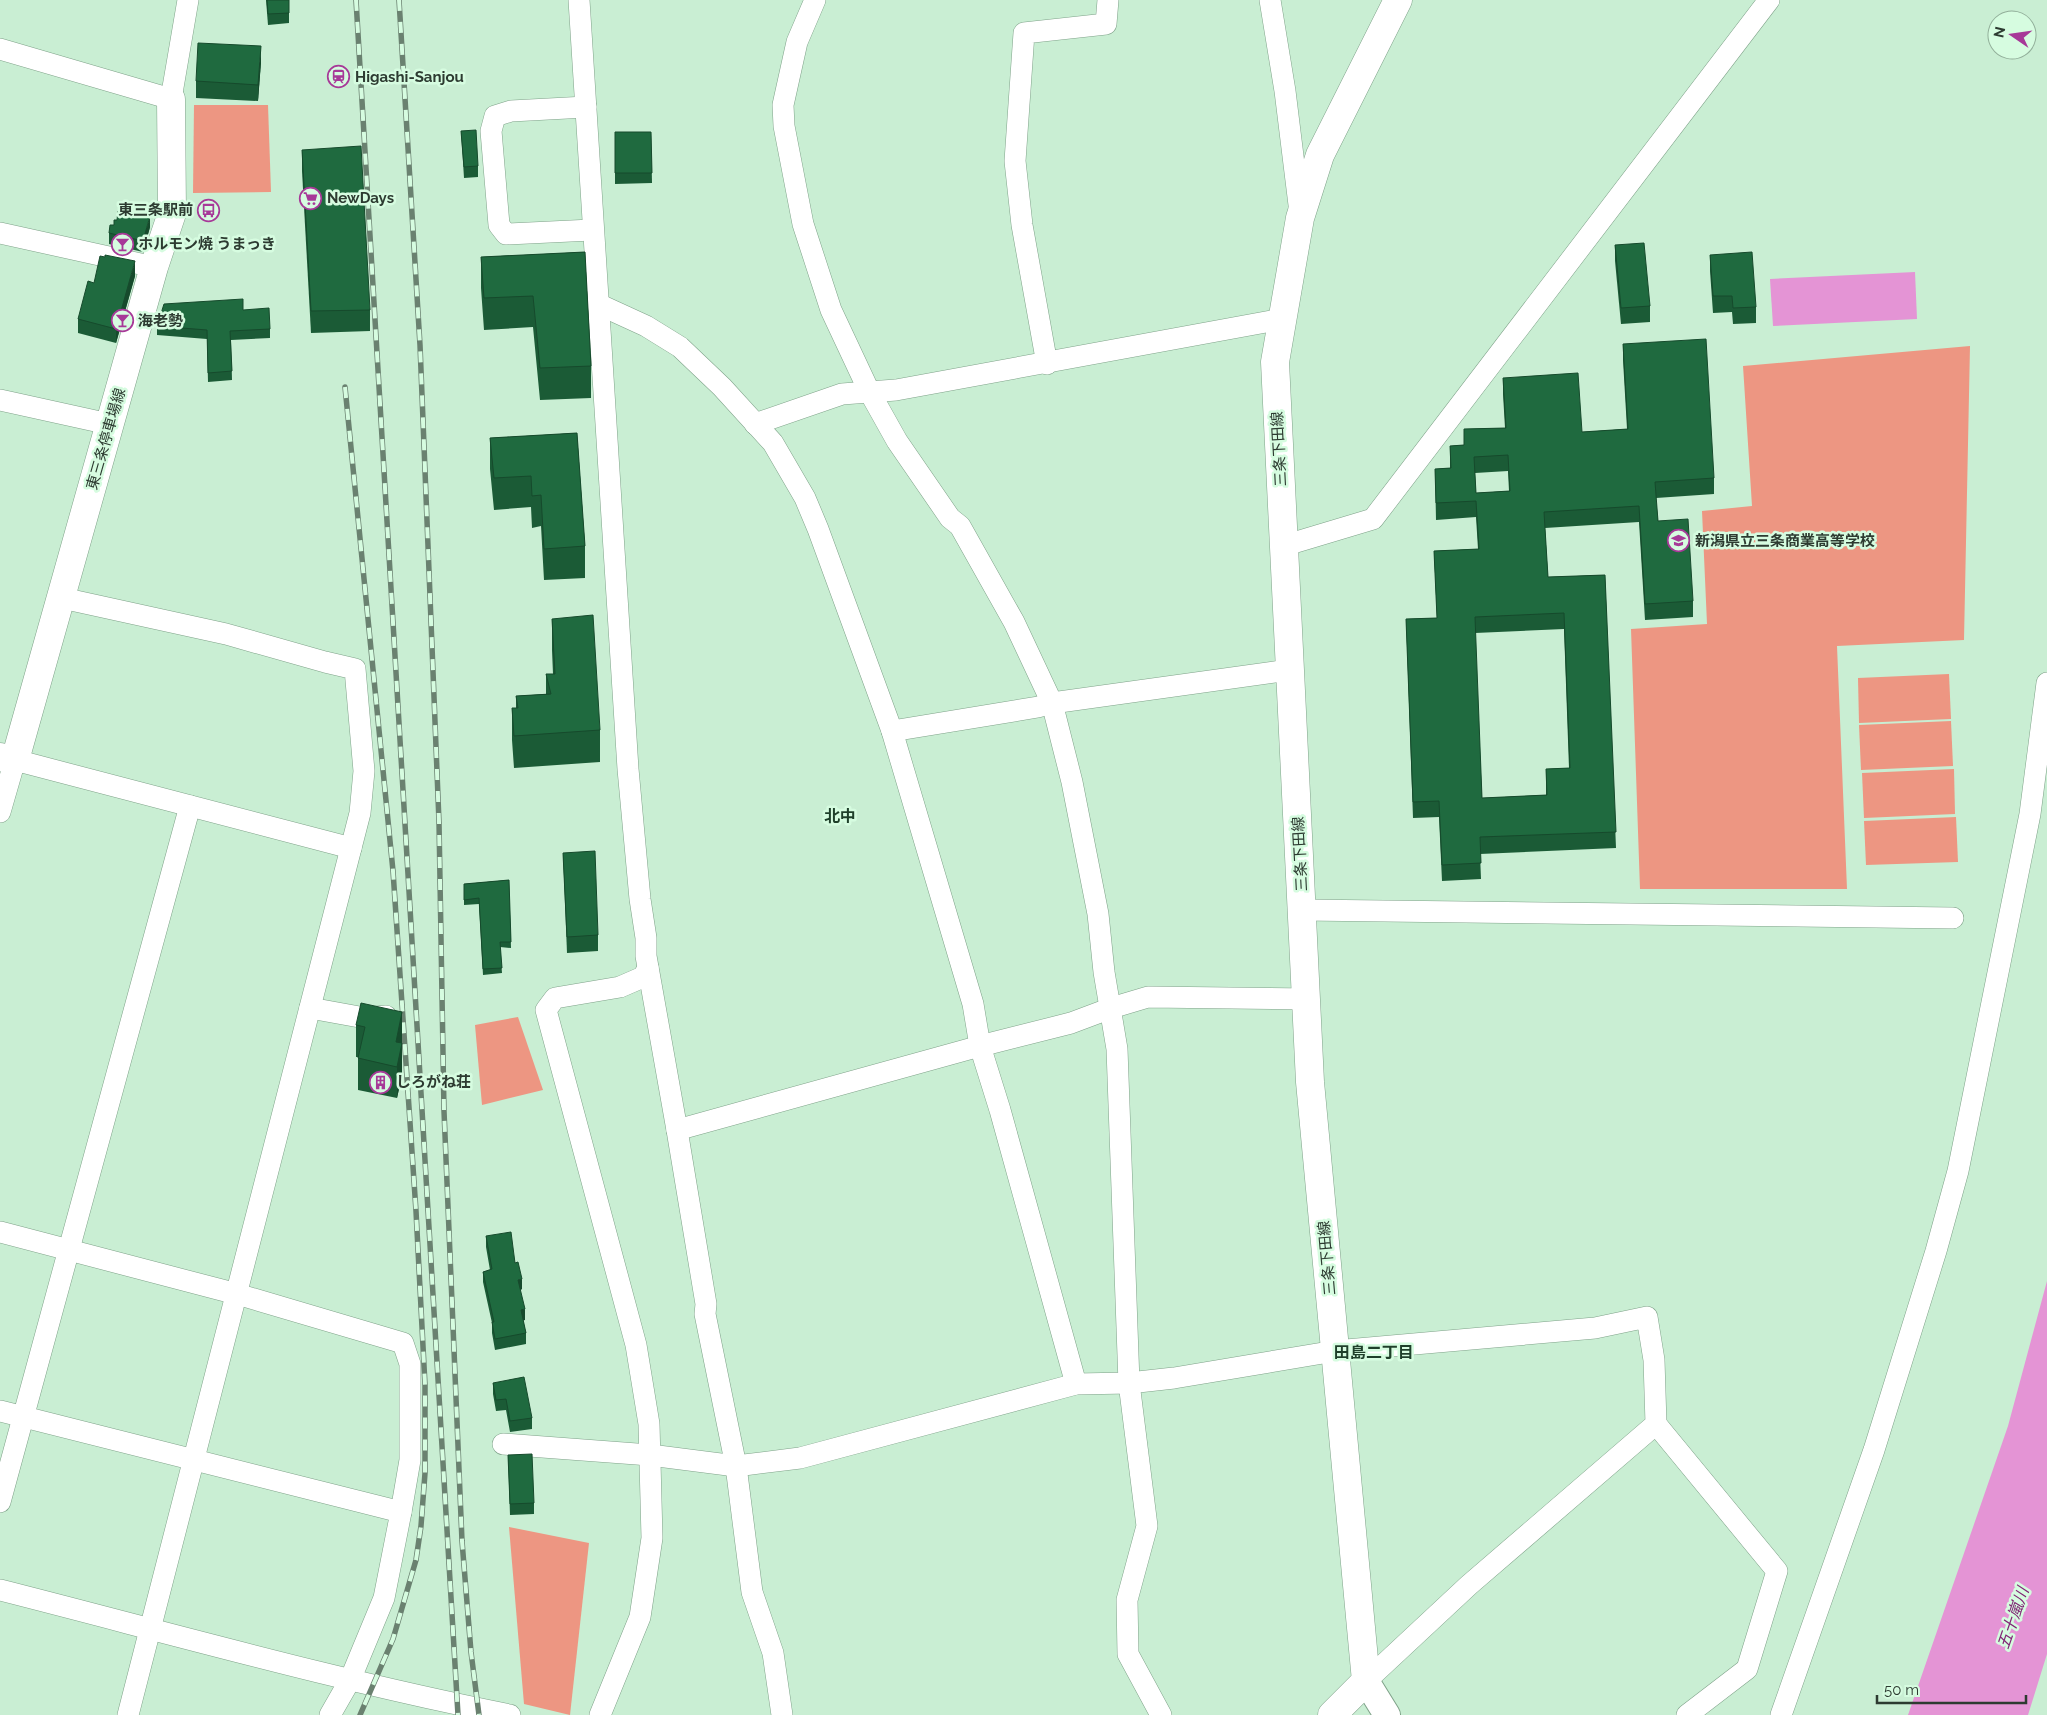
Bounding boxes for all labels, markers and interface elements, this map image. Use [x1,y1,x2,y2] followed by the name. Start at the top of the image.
[1987,10,2037,60] north arrow
[1990,25,2008,39] text: N
[327,65,351,89] station icon: Higashi-Sanjou
[355,68,464,86] place label: Higashi-Sanjou
[299,186,323,210] supermarket icon: NewDays
[327,189,394,207] place label: NewDays
[197,198,221,222] bus stop icon: 東三条駅前
[118,201,193,219] place label: 東三条駅前
[110,232,134,256] bar icon: ホルモン焼 うまっき
[138,235,276,253] place label: ホルモン焼 うまっき
[110,309,134,333] bar icon: 海老勢
[138,312,183,330] place label: 海老勢
[83,386,129,492] street label: 東三条停車場線
[1268,411,1290,487] street label: 三条下田線
[1667,529,1691,553] school or university icon: 新潟県立三条商業高等学校
[1695,532,1875,550] place label: 新潟県立三条商業高等学校
[824,807,856,826] district label: 北中
[1289,816,1311,892] street label: 三条下田線
[368,1070,392,1094] building icon: しろがね荘
[396,1073,471,1091] place label: しろがね荘
[1315,1220,1339,1296] street label: 三条下田線
[1334,1343,1414,1362] district label: 田島二丁目
[1994,1583,2033,1651] water label: 五十嵐川
[1877,1672,2026,1704] scale bar
[1884,1681,1919,1699] text: 50 m

